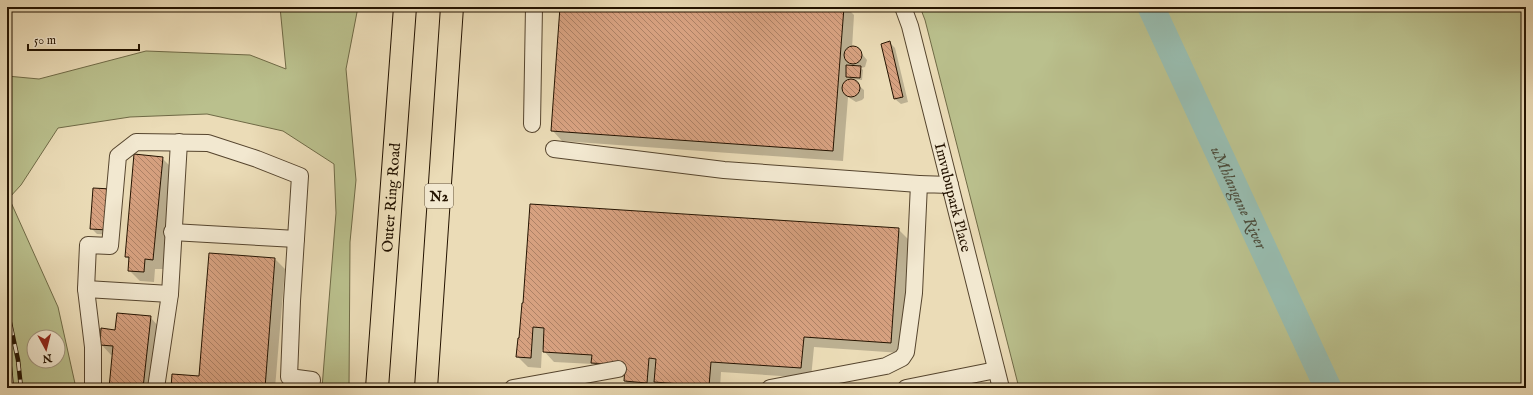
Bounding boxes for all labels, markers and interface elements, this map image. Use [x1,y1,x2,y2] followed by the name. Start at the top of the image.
[28,26,139,52] scale bar
[34,33,56,48] text: 50 m
[378,141,405,253] street label: Outer Ring Road
[930,141,976,254] street label: Imvubupark Place
[1205,144,1271,254] water label: uMhlangane River
[425,184,453,208] road number: N2
[26,329,66,369] north arrow
[41,350,54,366] text: N

